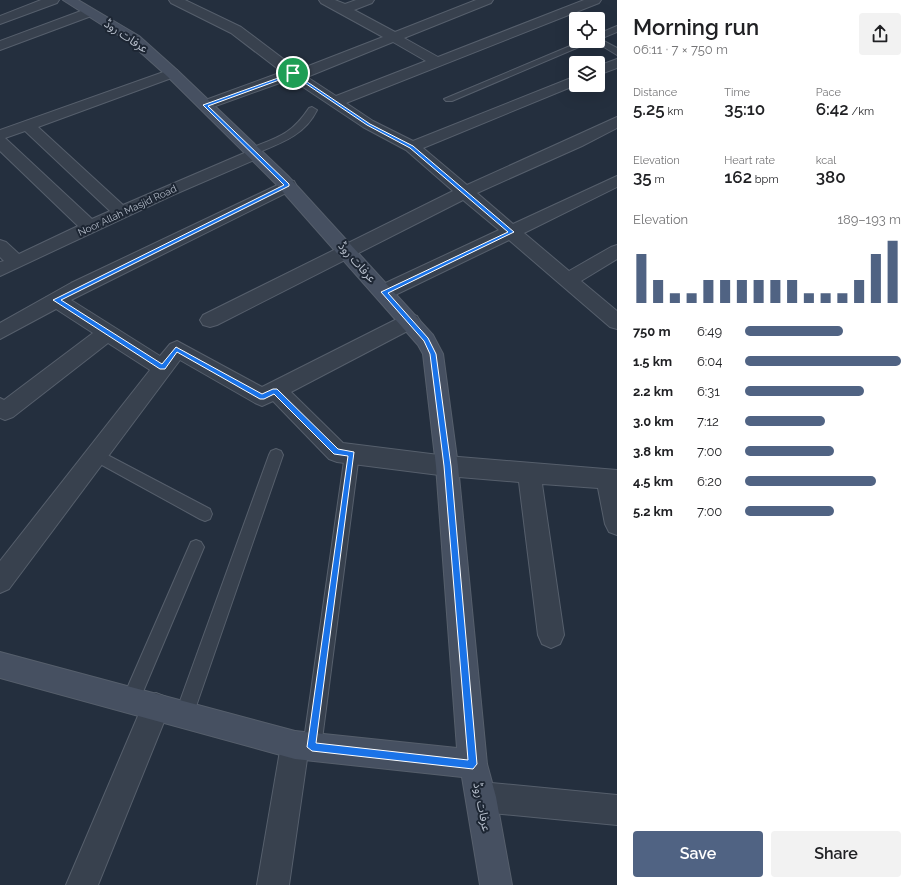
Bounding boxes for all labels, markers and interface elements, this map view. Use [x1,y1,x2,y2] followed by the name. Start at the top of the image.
[569,12,605,92] map controls
[569,12,605,48] button: locate
[859,13,901,55] button: share
[633,14,759,40] text: Morning run
[101,16,151,56] street label: عرفات روڈ
[633,42,728,57] text: 06:11 · 7 × 750 m
[276,56,310,90] pin
[569,56,605,92] button: layers
[282,62,304,84] icon: arrive
[633,86,677,99] text: Distance
[724,86,750,99] text: Time
[816,86,841,99] text: Pace
[633,99,665,119] text: 5.25
[724,99,765,119] text: 35:10
[816,99,849,119] text: 6:42
[665,105,683,118] text: km
[849,105,874,118] text: /km
[633,154,680,167] text: Elevation
[724,154,775,167] text: Heart rate
[816,154,836,167] text: kcal
[633,167,652,187] text: 35
[724,167,752,187] text: 162
[816,167,846,187] text: 380
[652,173,665,186] text: m
[752,173,779,186] text: bpm
[76,183,178,238] street label: Noor Allah Masjid Road
[633,212,688,227] text: Elevation
[837,212,901,227] text: 189–193 m
[335,239,379,285] street label: عرفات روڈ
[633,324,671,339] text: 750 m
[697,324,722,339] text: 6:49
[633,354,672,369] text: 1.5 km
[697,354,722,369] text: 6:04
[633,384,673,399] text: 2.2 km
[697,384,720,399] text: 6:31
[633,414,674,429] text: 3.0 km
[697,414,719,429] text: 7:12
[633,444,674,459] text: 3.8 km
[697,444,722,459] text: 7:00
[633,474,673,489] text: 4.5 km
[697,474,722,489] text: 6:20
[633,504,673,519] text: 5.2 km
[697,504,722,519] text: 7:00
[470,781,494,833] street label: عرفات روڈ
[633,831,763,877] button: Save
[771,831,901,877] button: Share

